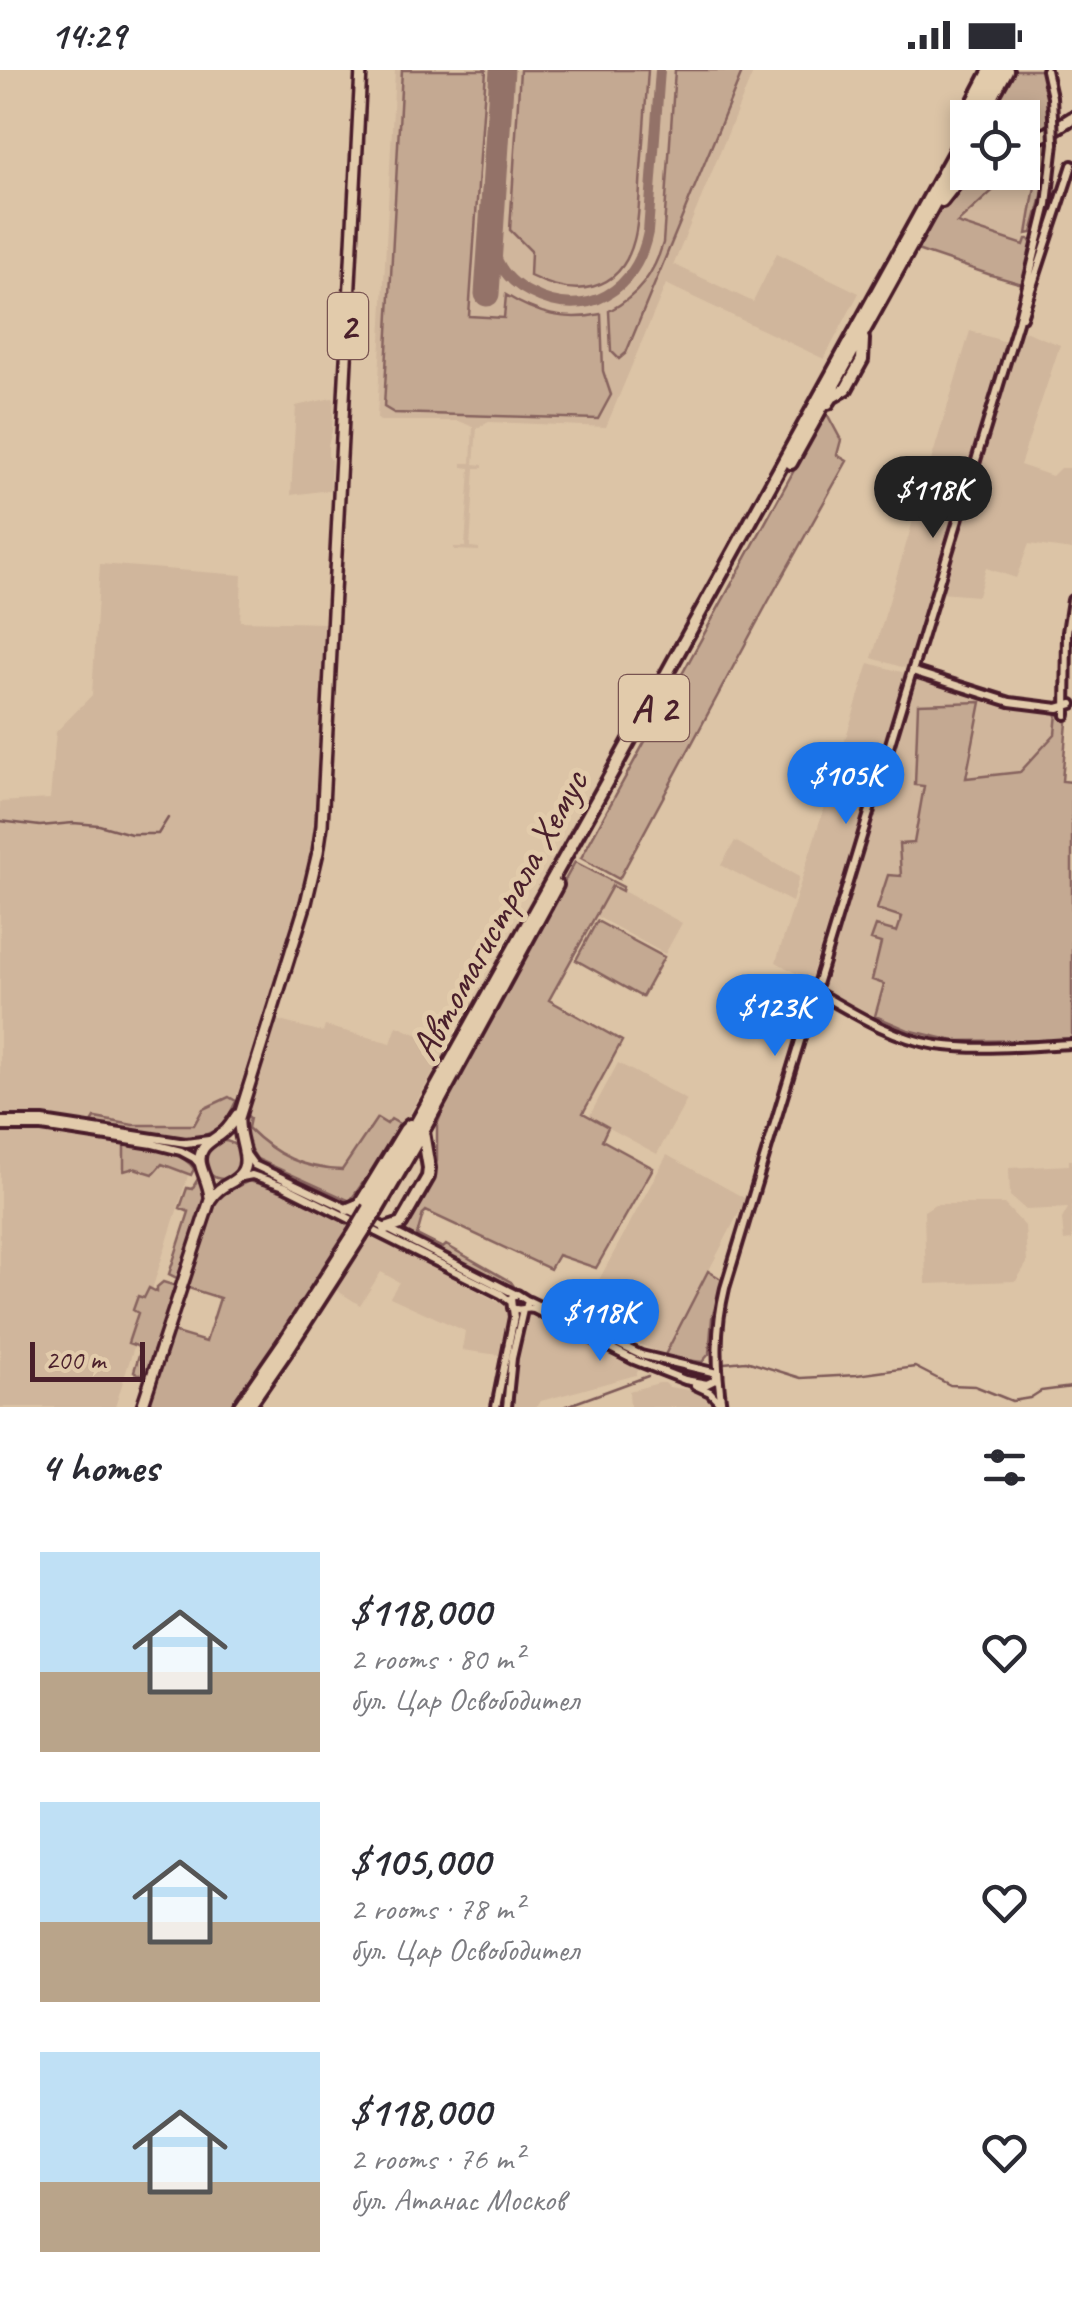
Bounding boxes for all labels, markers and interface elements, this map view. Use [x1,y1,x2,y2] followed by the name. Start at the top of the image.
[50,12,125,59] text: 14:29
[950,100,1040,190] map controls
[950,100,1040,190] button: locate
[328,293,368,359] road number: 2
[863,456,1003,541] pin: $118K
[896,468,970,509] text: $118K
[619,675,689,741] road number: A 2
[776,742,916,827] pin: $105K
[809,754,883,795] text: $105K
[399,760,600,1069] street label: Автомагистрала Хемус
[705,974,845,1059] pin: $123K
[738,986,812,1027] text: $123K
[530,1279,670,1364] pin: $118K
[563,1291,637,1332] text: $118K
[30,1337,145,1382] scale bar
[45,1342,105,1377] text: 200 m
[977,1440,1032,1495] icon: filters
[40,1441,159,1494] text: 4 homes
[350,1585,491,1638] text: $118,000
[120,1592,240,1712] icon: home
[977,1625,1032,1680] icon: heart
[350,1638,523,1679] text: 2 rooms · 80 m²
[350,1679,579,1720] text: бул. Цар Освободител
[350,1835,490,1888] text: $105,000
[120,1842,240,1962] icon: home
[977,1875,1032,1930] icon: heart
[350,1888,523,1929] text: 2 rooms · 78 m²
[350,1929,579,1970] text: бул. Цар Освободител
[350,2085,491,2138] text: $118,000
[120,2092,240,2212] icon: home
[977,2125,1032,2180] icon: heart
[350,2138,523,2179] text: 2 rooms · 76 m²
[350,2179,564,2220] text: бул. Атанас Москов

